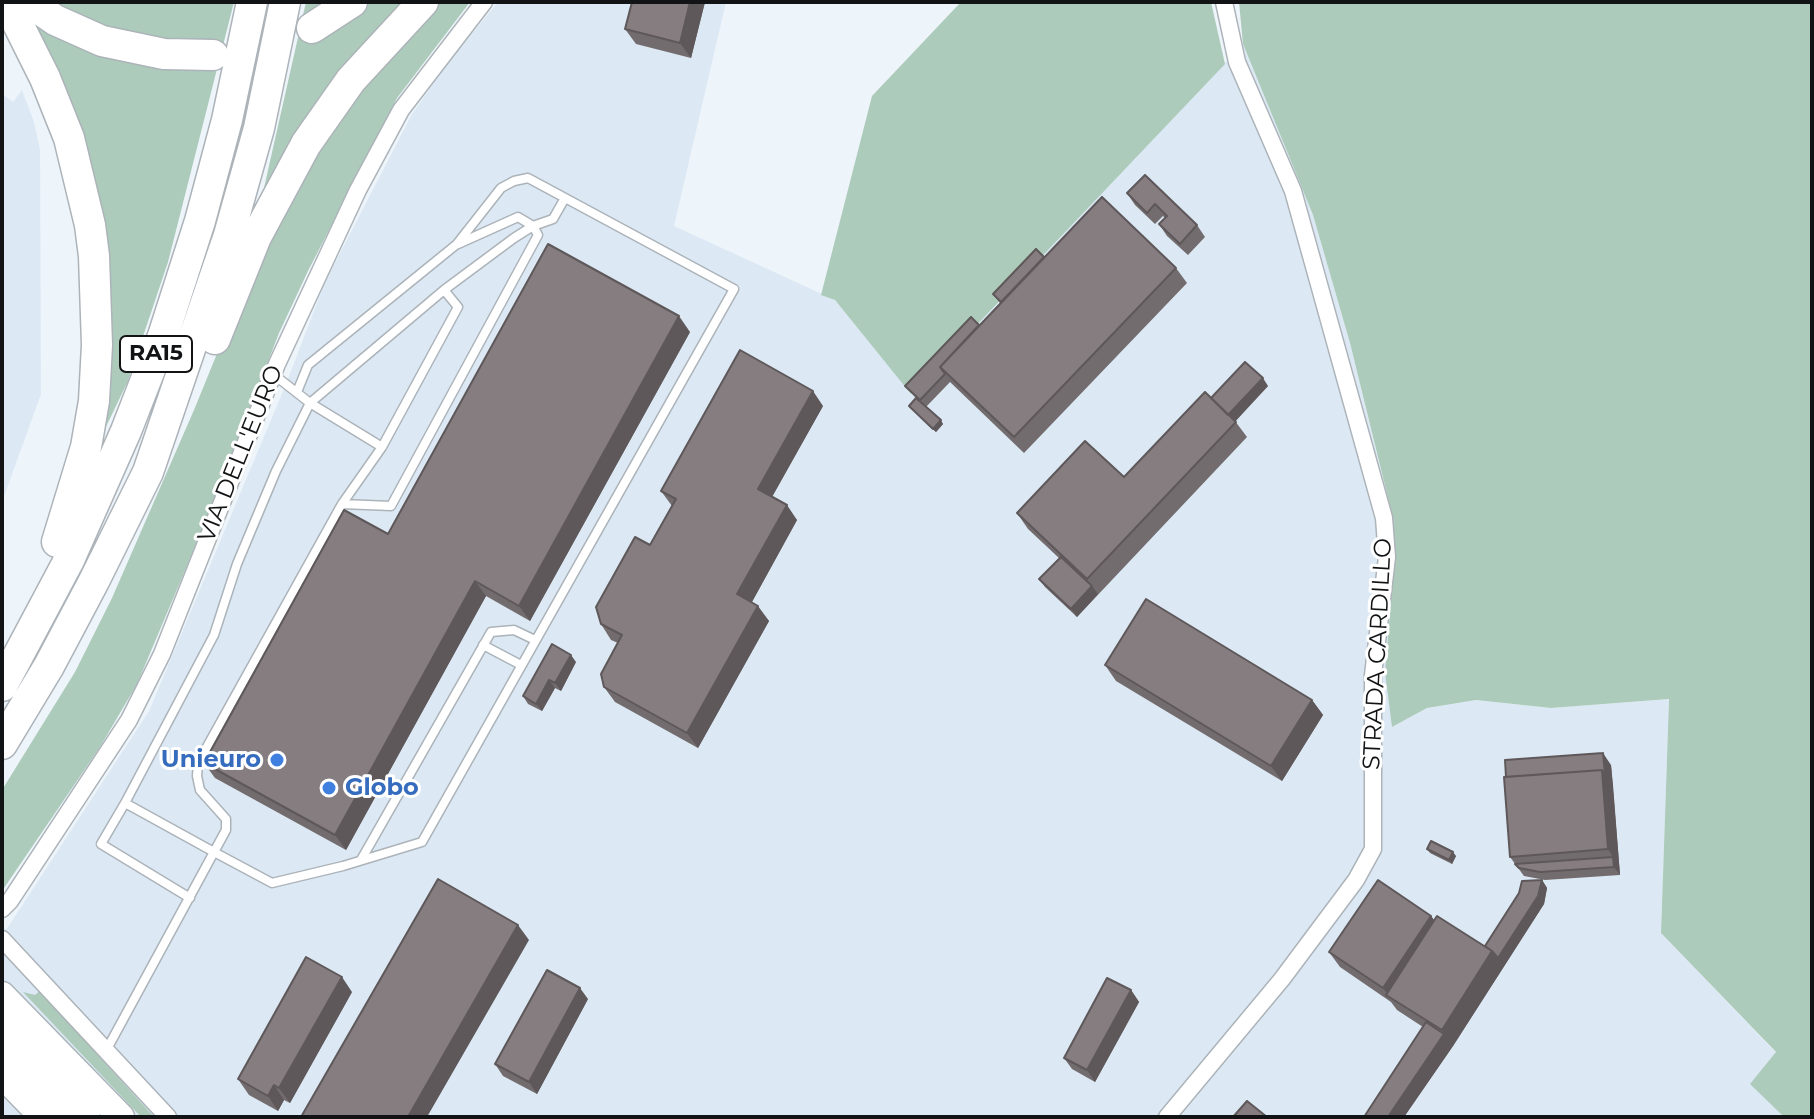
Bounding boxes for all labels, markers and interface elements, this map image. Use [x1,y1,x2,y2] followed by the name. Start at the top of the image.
[120,336,192,372] road number: RA15
[192,361,290,547] street label: VIA DELL'EURO
[1358,537,1398,771] street label: STRADA CARDILLO
[161,746,261,774] place label: Unieuro
[268,751,286,769] marker: Unieuro
[345,774,419,802] place label: Globo
[320,779,338,797] marker: Globo

